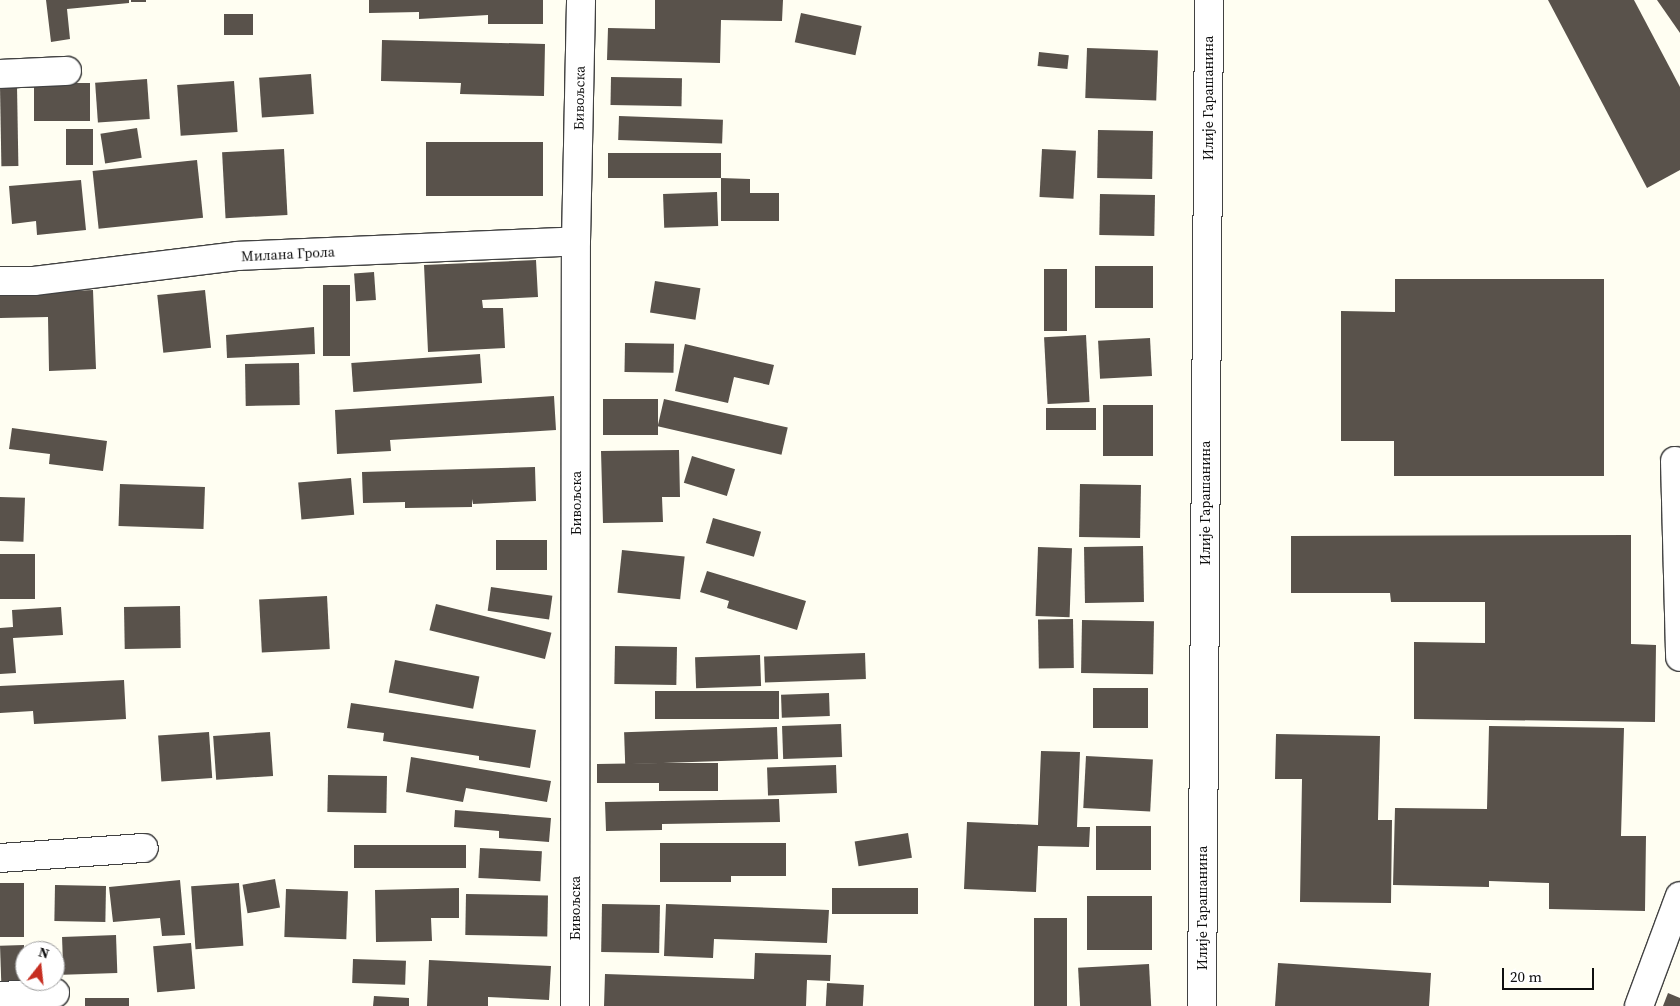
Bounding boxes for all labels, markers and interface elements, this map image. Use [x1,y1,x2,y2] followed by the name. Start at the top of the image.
[1200,36,1216,160] street label: Илије Гарашанина
[570,66,588,130] street label: Бивољска
[241,243,335,265] street label: Милана Грола
[1197,441,1213,565] street label: Илије Гарашанина
[568,471,584,535] street label: Бивољска
[1194,846,1210,970] street label: Илије Гарашанина
[567,876,583,940] street label: Бивољска
[15,941,65,991] north arrow
[36,942,52,964] text: N
[1505,958,1598,990] scale bar
[1510,966,1542,987] text: 20 m

